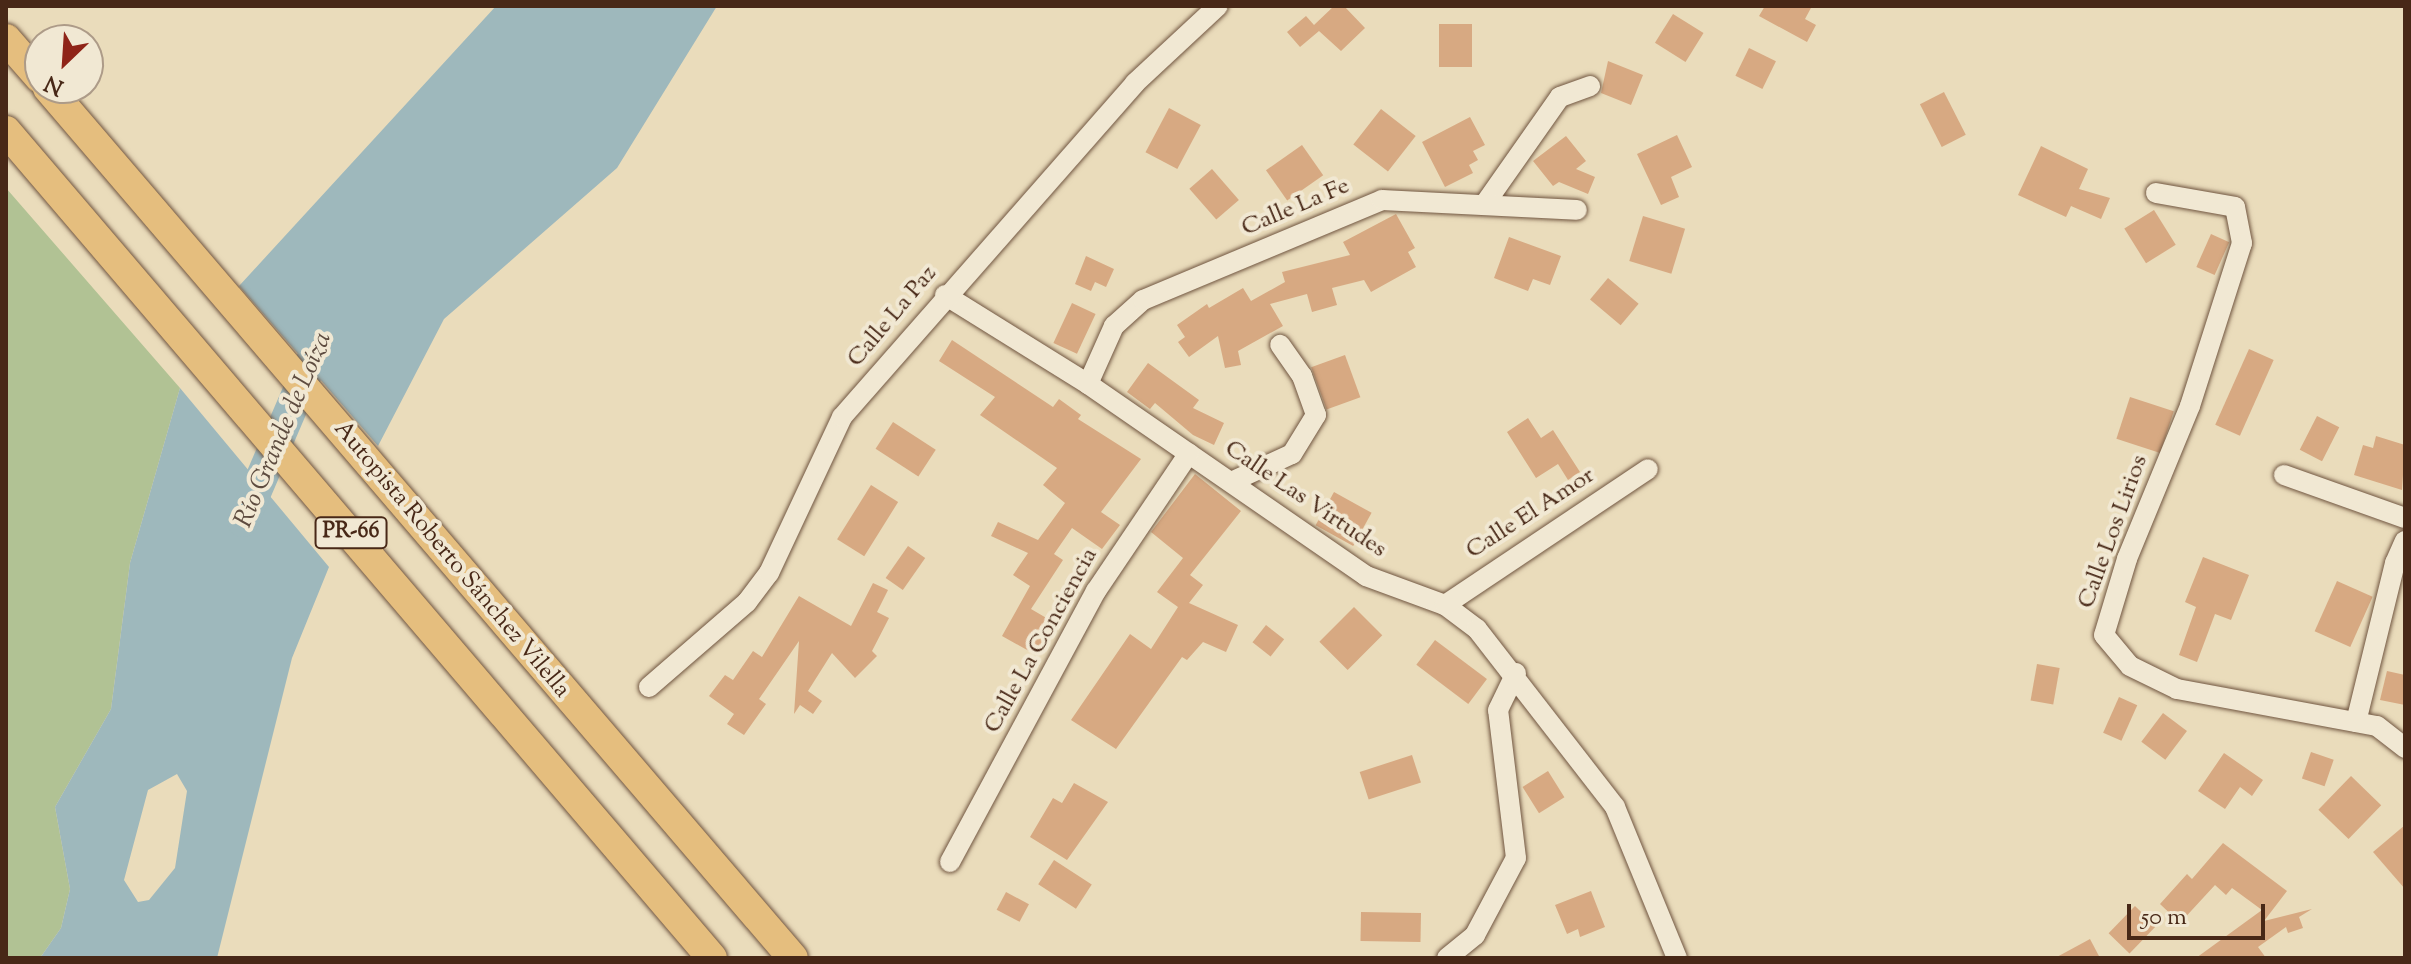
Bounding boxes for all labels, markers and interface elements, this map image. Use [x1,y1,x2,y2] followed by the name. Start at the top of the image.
[24,24,104,104] north arrow
[40,66,69,102] text: N
[1238,172,1354,244] street label: Calle La Fe
[842,260,944,374] street label: Calle La Paz
[229,328,339,532] water label: Río Grande de Loíza
[327,416,575,704] street label: Autopista Roberto Sánchez Vilella
[1219,435,1391,565] street label: Calle Las Virtudes
[2073,451,2155,613] street label: Calle Los Lirios
[1461,462,1601,566] street label: Calle El Amor
[313,515,389,551] road number: PR-66
[979,543,1105,739] street label: Calle La Conciencia
[2131,888,2269,938] scale bar
[2141,901,2187,935] text: 50 m

